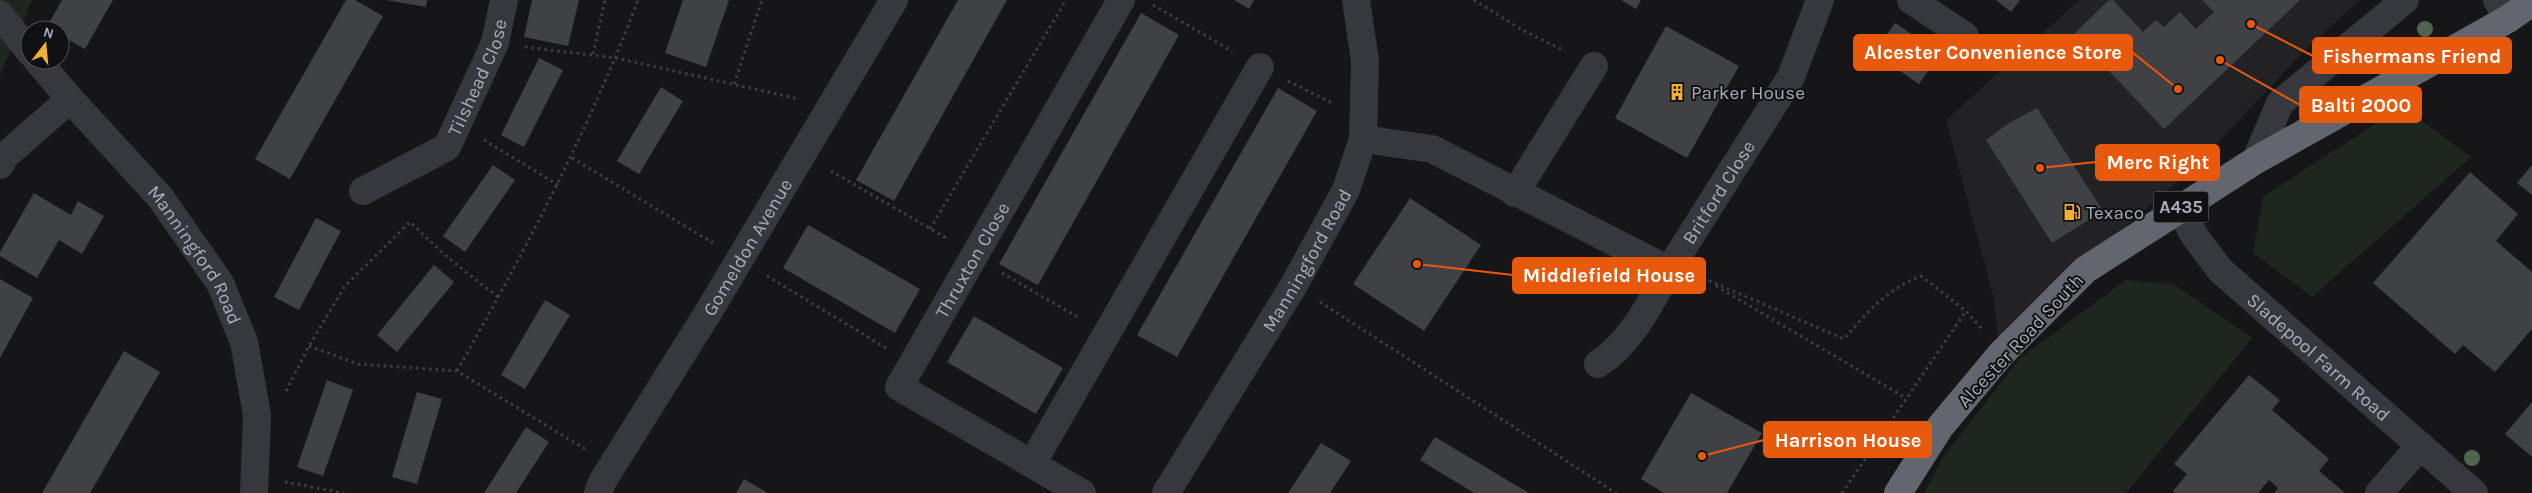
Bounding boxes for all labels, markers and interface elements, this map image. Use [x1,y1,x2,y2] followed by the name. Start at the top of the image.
[444,17,512,140] street label: Tilshead Close
[20,20,70,70] north arrow
[41,23,56,43] text: N
[1854,35,2132,70] callout: Alcester Convenience Store
[2313,38,2511,73] callout: Fishermans Friend
[1864,41,2122,64] text: Alcester Convenience Store
[2323,45,2501,68] text: Fishermans Friend
[1667,82,1687,102] building icon: Parker House
[1691,82,1805,104] place label: Parker House
[2300,87,2421,122] callout: Balti 2000
[2311,94,2411,117] text: Balti 2000
[1678,137,1760,248] street label: Britford Close
[2096,145,2219,180] callout: Merc Right
[2106,151,2210,174] text: Merc Right
[699,175,797,320] street label: Gomeldon Avenue
[143,181,246,328] street label: Manningford Road
[1258,185,1356,336] street label: Manningford Road
[2154,192,2208,222] road number: A435
[931,199,1015,322] street label: Thruxton Close
[2062,202,2082,222] fuel station icon: Texaco
[2086,202,2144,224] place label: Texaco
[1513,258,1705,293] callout: Middlefield House
[1523,264,1695,287] text: Middlefield House
[1953,269,2088,412] street label: Alcester Road South
[2242,289,2394,426] street label: Sladepool Farm Road
[1764,422,1931,457] callout: Harrison House
[1775,429,1921,452] text: Harrison House

